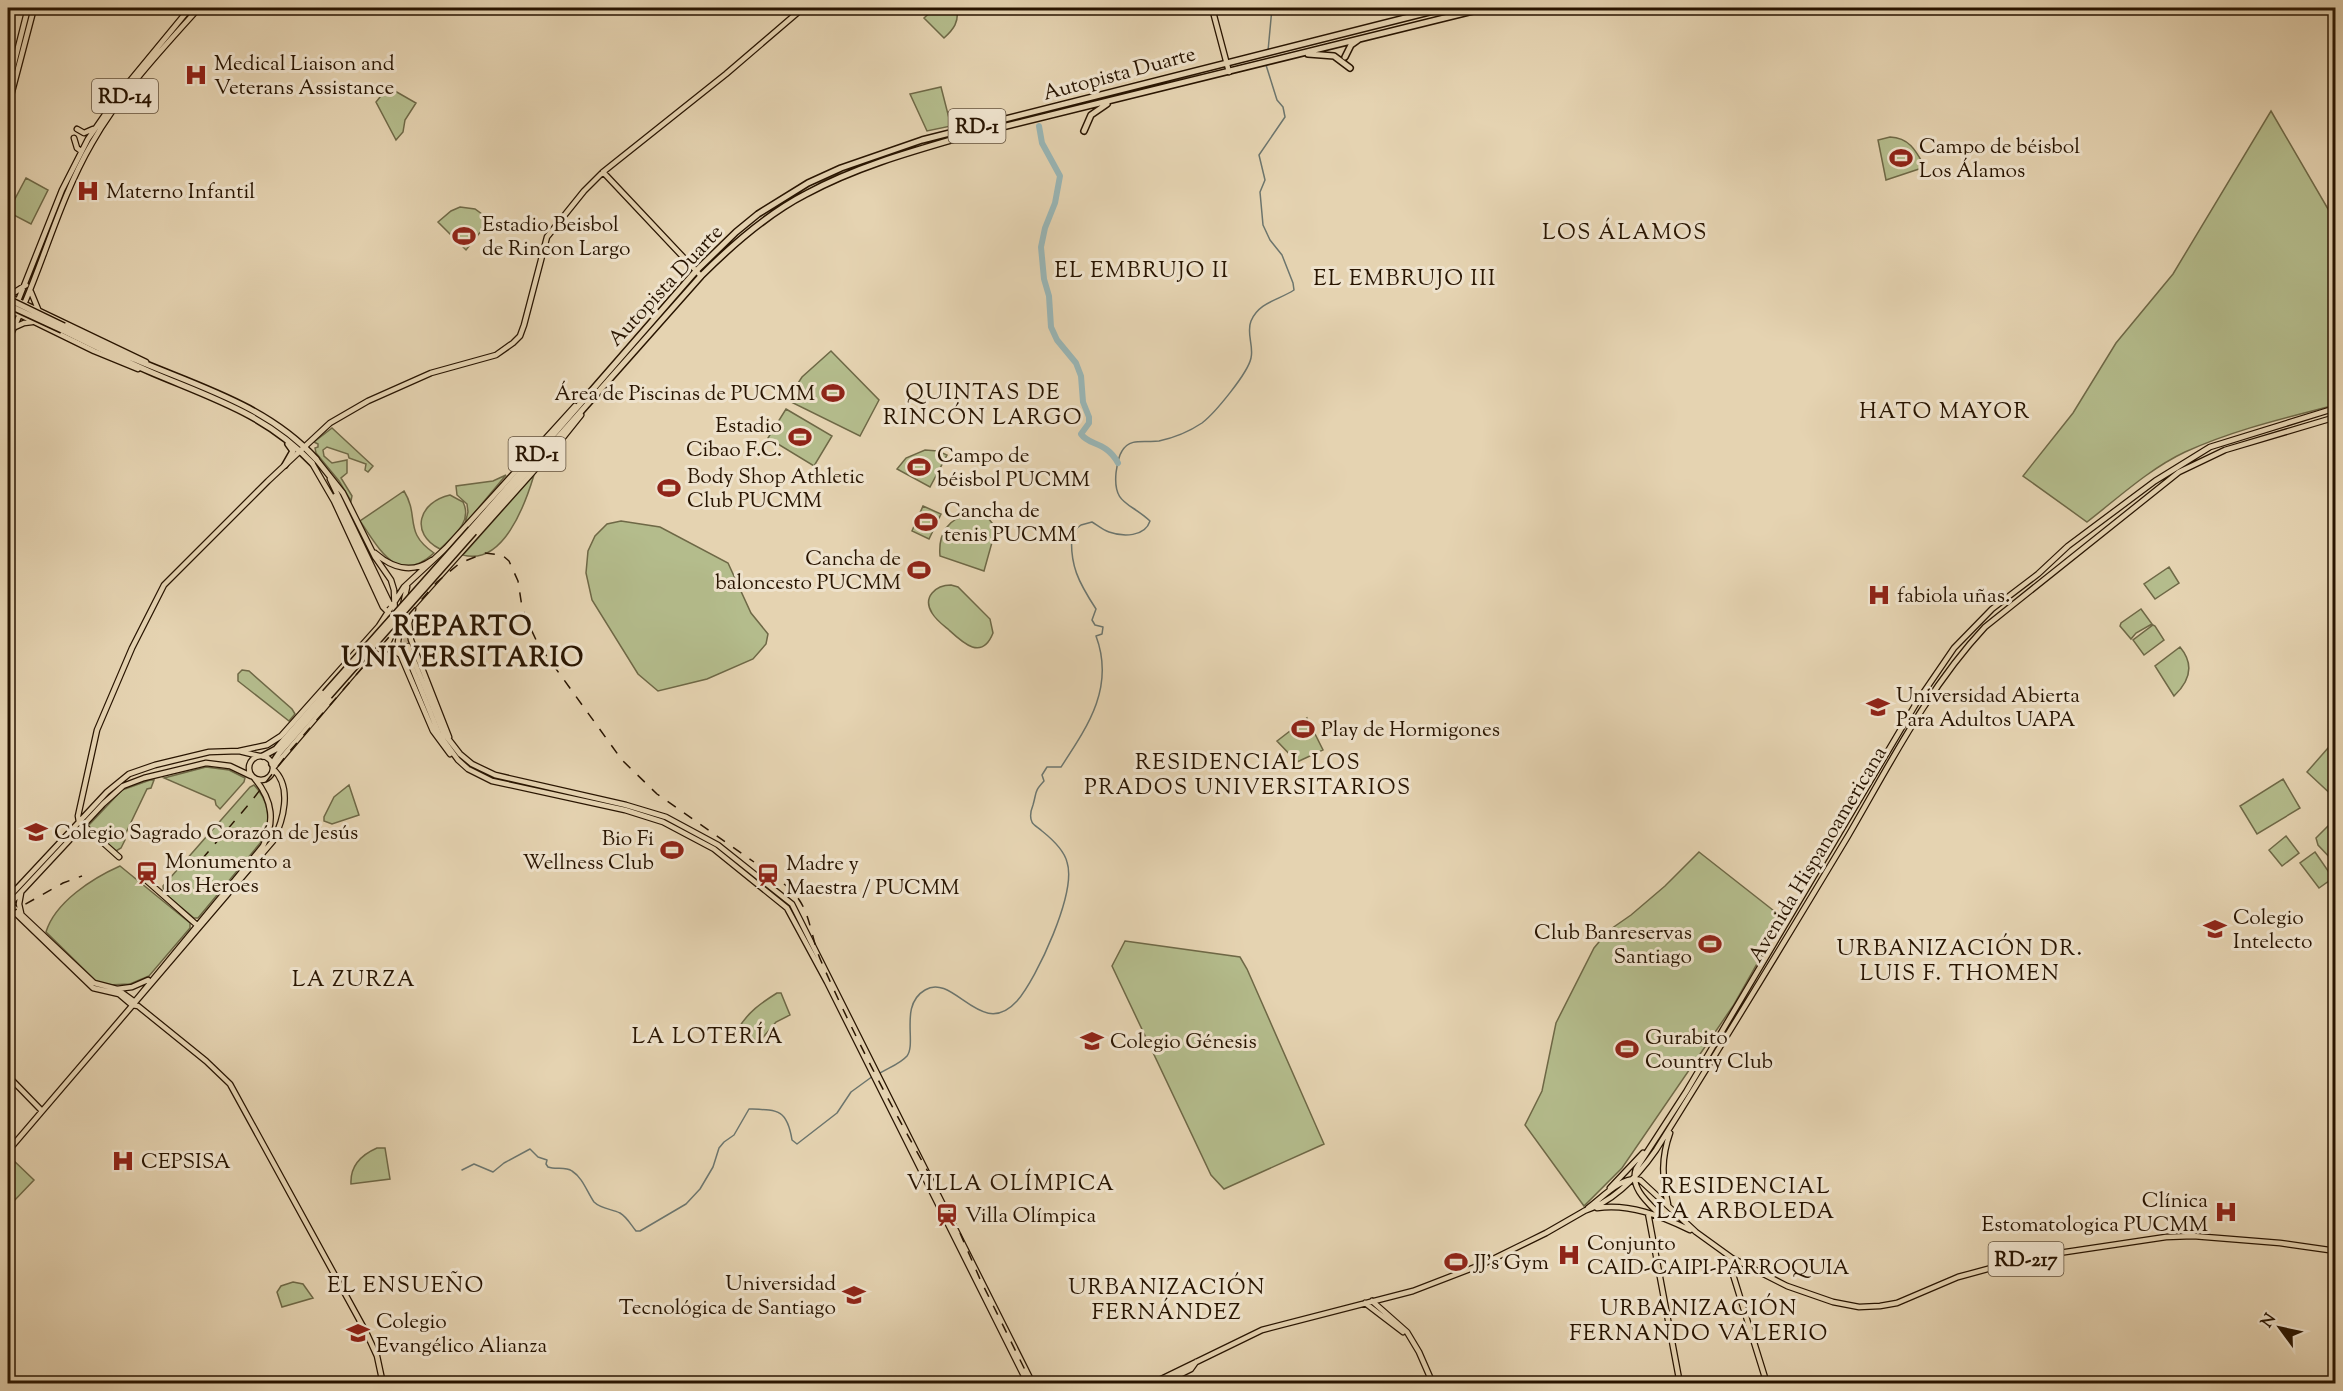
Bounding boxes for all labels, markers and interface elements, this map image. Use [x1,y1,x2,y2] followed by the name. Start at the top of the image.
[1040,40,1199,110] street label: Autopista Duarte
[214,50,395,104] place label: Medical Liaison and Veterans Assistance
[183,62,209,88] hospital icon: Medical Liaison and Veterans Assistance
[92,79,158,113] road number: RD-14
[948,109,1006,143] road number: RD-1
[1919,133,2080,187] place label: Campo de béisbol Los Álamos
[1888,145,1914,171] sports icon: Campo de béisbol Los Álamos
[75,178,101,204] hospital icon: Materno Infantil
[106,178,255,208] place label: Materno Infantil
[482,211,631,265] place label: Estadio Beisbol de Rincon Largo
[1542,217,1708,250] district label: LOS ÁLAMOS
[602,219,731,354] street label: Autopista Duarte
[451,223,477,249] sports icon: Estadio Beisbol de Rincon Largo
[1055,256,1229,288] district label: EL EMBRUJO II
[1313,264,1497,296] district label: EL EMBRUJO III
[883,378,1083,435] district label: QUINTAS DE RINCÓN LARGO
[554,380,815,410] place label: Área de Piscinas de PUCMM
[820,380,846,406] sports icon: Área de Piscinas de PUCMM
[1859,397,2031,429] district label: HATO MAYOR
[686,412,782,466] place label: Estadio Cibao F.C.
[787,424,813,450] sports icon: Estadio Cibao F.C.
[508,437,566,471] road number: RD-1
[937,442,1090,496] place label: Campo de béisbol PUCMM
[906,454,932,480] sports icon: Campo de béisbol PUCMM
[687,463,865,517] place label: Body Shop Athletic Club PUCMM
[656,475,682,501] sports icon: Body Shop Athletic Club PUCMM
[944,497,1077,551] place label: Cancha de tenis PUCMM
[913,509,939,535] sports icon: Cancha de tenis PUCMM
[715,545,901,599] place label: Cancha de baloncesto PUCMM
[906,557,932,583] sports icon: Cancha de baloncesto PUCMM
[1866,582,1892,608] hospital icon: fabiola uñas.
[1897,582,2010,612] place label: fabiola uñas.
[341,609,585,679] district label: REPARTO UNIVERSITARIO
[1896,682,2080,736] place label: Universidad Abierta Para Adultos UAPA
[1865,694,1891,720] school or university icon: Universidad Abierta Para Adultos UAPA
[1290,716,1316,742] sports icon: Play de Hormigones
[1321,716,1500,746] place label: Play de Hormigones
[1742,741,1896,969] street label: Avenida Hispanoamericana
[1084,748,1412,805] district label: RESIDENCIAL LOS PRADOS UNIVERSITARIOS
[23,819,49,845] school or university icon: Colegio Sagrado Corazón de Jesús
[54,819,358,849] place label: Colegio Sagrado Corazón de Jesús
[522,825,654,879] place label: Bio Fi Wellness Club
[659,837,685,863] sports icon: Bio Fi Wellness Club
[165,848,292,902] place label: Monumento a los Heroes
[786,850,960,904] place label: Madre y Maestra / PUCMM
[134,860,160,886] station icon: Monumento a los Heroes
[755,862,781,888] station icon: Madre y Maestra / PUCMM
[2233,904,2312,958] place label: Colegio Intelecto
[2202,916,2228,942] school or university icon: Colegio Intelecto
[1534,919,1692,973] place label: Club Banreservas Santiago
[1697,931,1723,957] sports icon: Club Banreservas Santiago
[1836,933,2084,991] district label: URBANIZACIÓN DR. LUIS F. THOMEN
[292,965,416,997] district label: LA ZURZA
[632,1021,784,1054] district label: LA LOTERÍA
[1645,1024,1773,1078] place label: Gurabito Country Club
[1079,1028,1105,1054] school or university icon: Colegio Génesis
[1110,1028,1257,1058] place label: Colegio Génesis
[1614,1036,1640,1062] sports icon: Gurabito Country Club
[110,1148,136,1174] hospital icon: CEPSISA
[141,1148,231,1178] place label: CEPSISA
[907,1168,1115,1201] district label: VILLA OLÍMPICA
[1656,1172,1836,1229] district label: RESIDENCIAL LA ARBOLEDA
[1982,1187,2208,1241] place label: Clínica Estomatologica PUCMM
[2213,1199,2239,1225] hospital icon: Clínica Estomatologica PUCMM
[934,1202,960,1228] station icon: Villa Olímpica
[965,1202,1096,1232] place label: Villa Olímpica
[1587,1230,1850,1284] place label: Conjunto CAID-CAIPI-PARROQUIA
[1556,1242,1582,1268] hospital icon: Conjunto CAID-CAIPI-PARROQUIA
[1988,1242,2064,1276] road number: RD-217
[1443,1249,1469,1275] sports icon: JJ's Gym
[1473,1249,1549,1279] place label: JJ's Gym
[327,1270,485,1303] district label: EL ENSUEÑO
[619,1270,836,1324] place label: Universidad Tecnológica de Santiago
[1068,1272,1266,1330] district label: URBANIZACIÓN FERNÁNDEZ
[841,1282,867,1308] school or university icon: Universidad Tecnológica de Santiago
[1569,1293,1829,1351] district label: URBANIZACIÓN FERNANDO VALERIO
[2250,1298,2310,1358] north arrow
[376,1308,547,1362] place label: Colegio Evangélico Alianza
[2256,1309,2283,1333] text: N
[345,1320,371,1346] school or university icon: Colegio Evangélico Alianza

